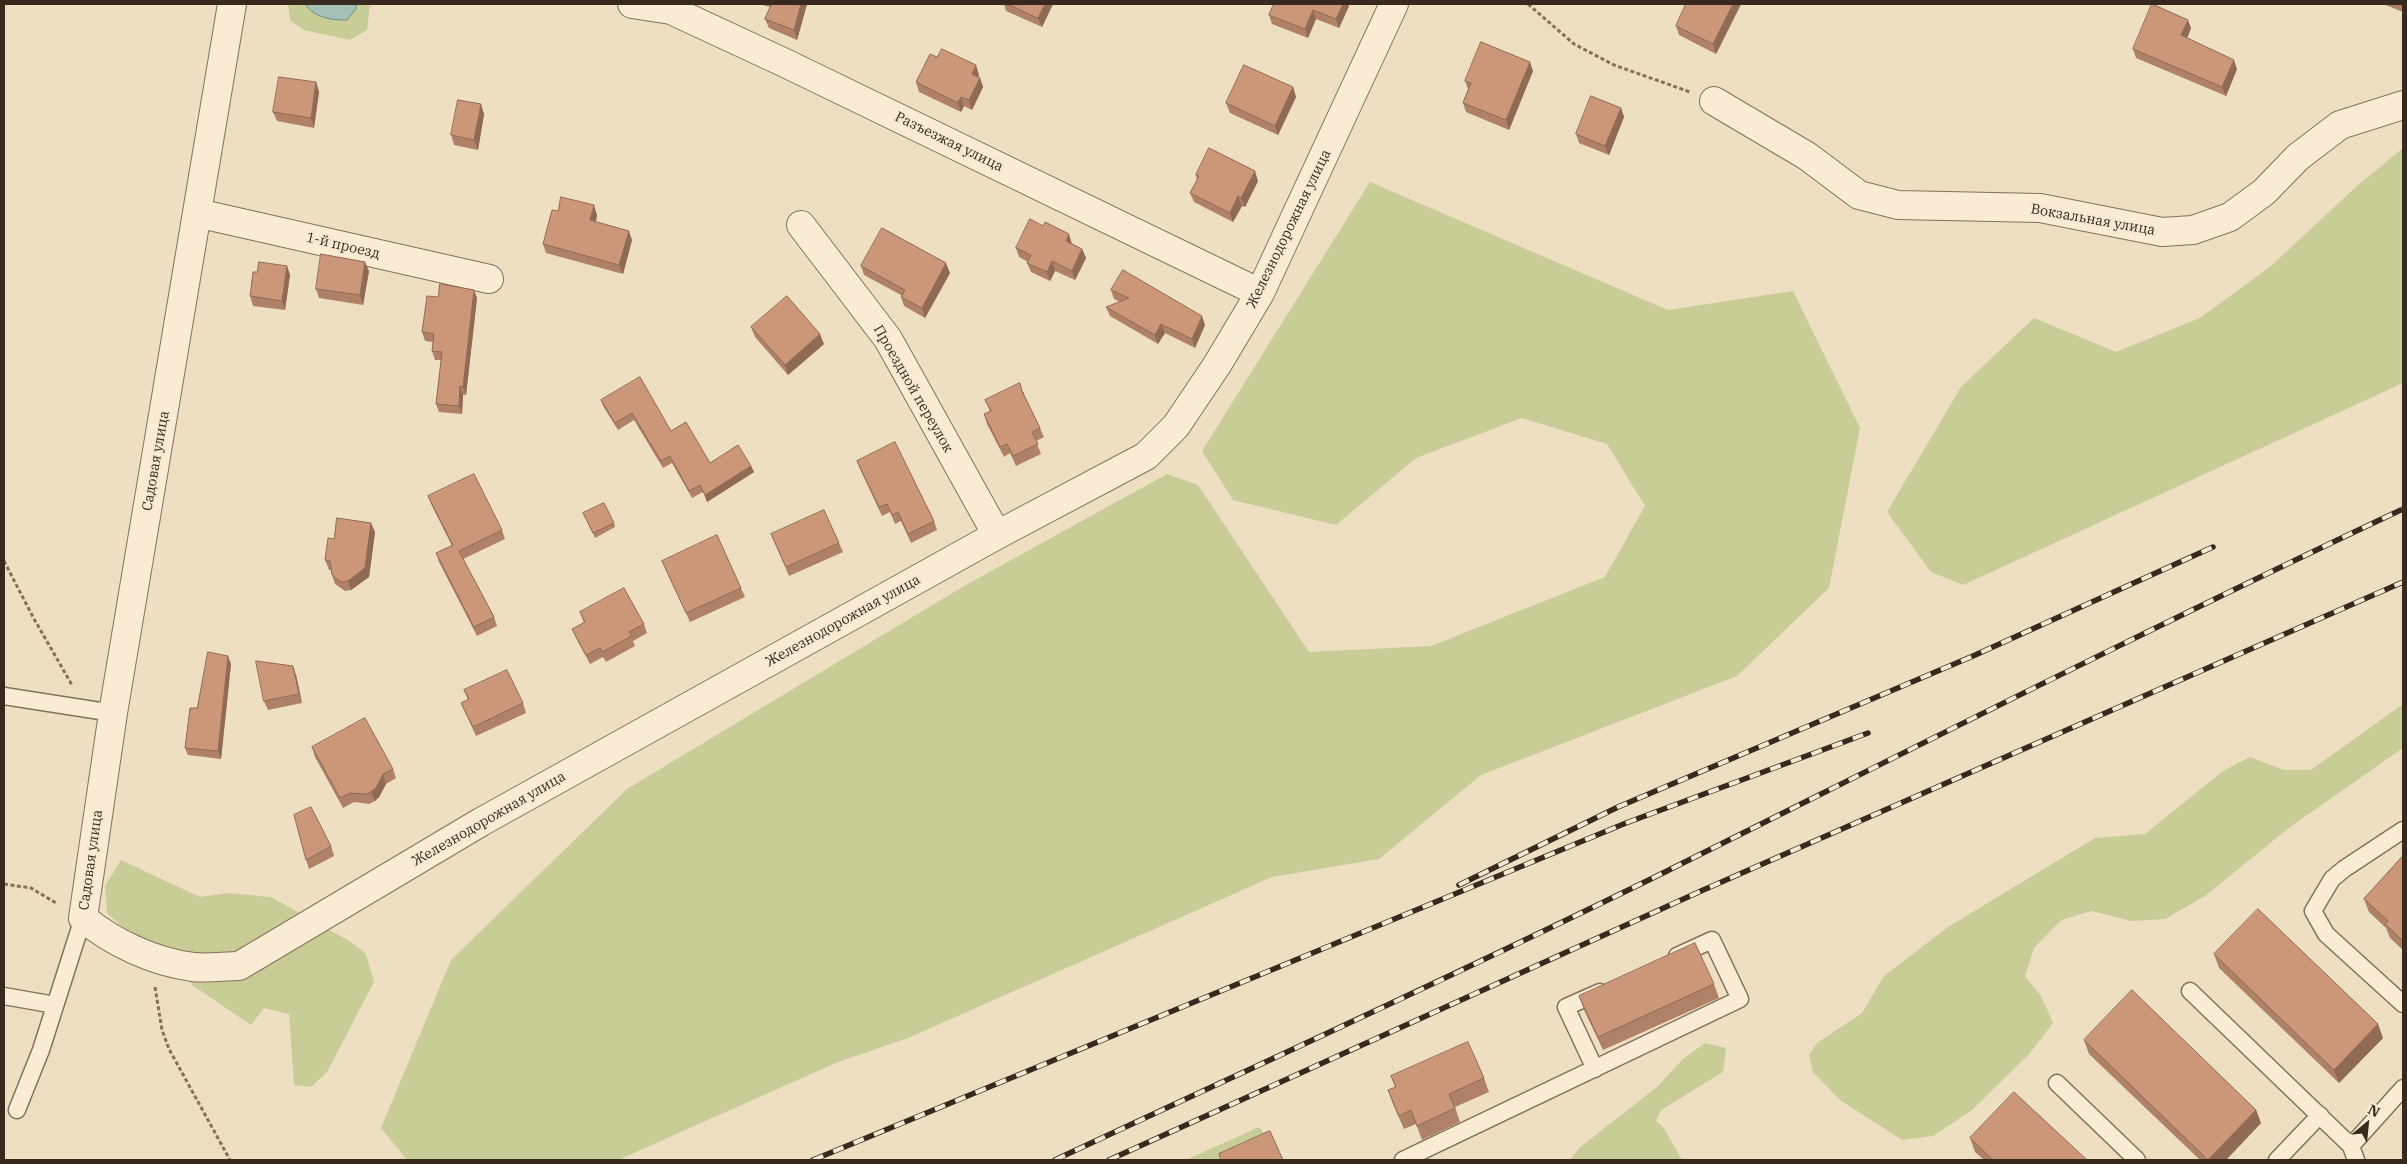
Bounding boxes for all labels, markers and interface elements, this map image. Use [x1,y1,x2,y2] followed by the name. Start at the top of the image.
[892,109,1006,175] street label: Разъезжая улица
[1243,147,1335,311] street label: Железнодорожная улица
[2030,201,2156,239] street label: Вокзальная улица
[304,229,382,263] street label: 1-й проезд
[870,322,956,456] street label: Проездной переулок
[139,410,173,512] street label: Садовая улица
[763,571,923,671] street label: Железнодорожная улица
[409,768,569,870] street label: Железнодорожная улица
[76,809,106,911] street label: Садовая улица
[2342,1099,2392,1149] north arrow
[2365,1100,2383,1121] text: N

